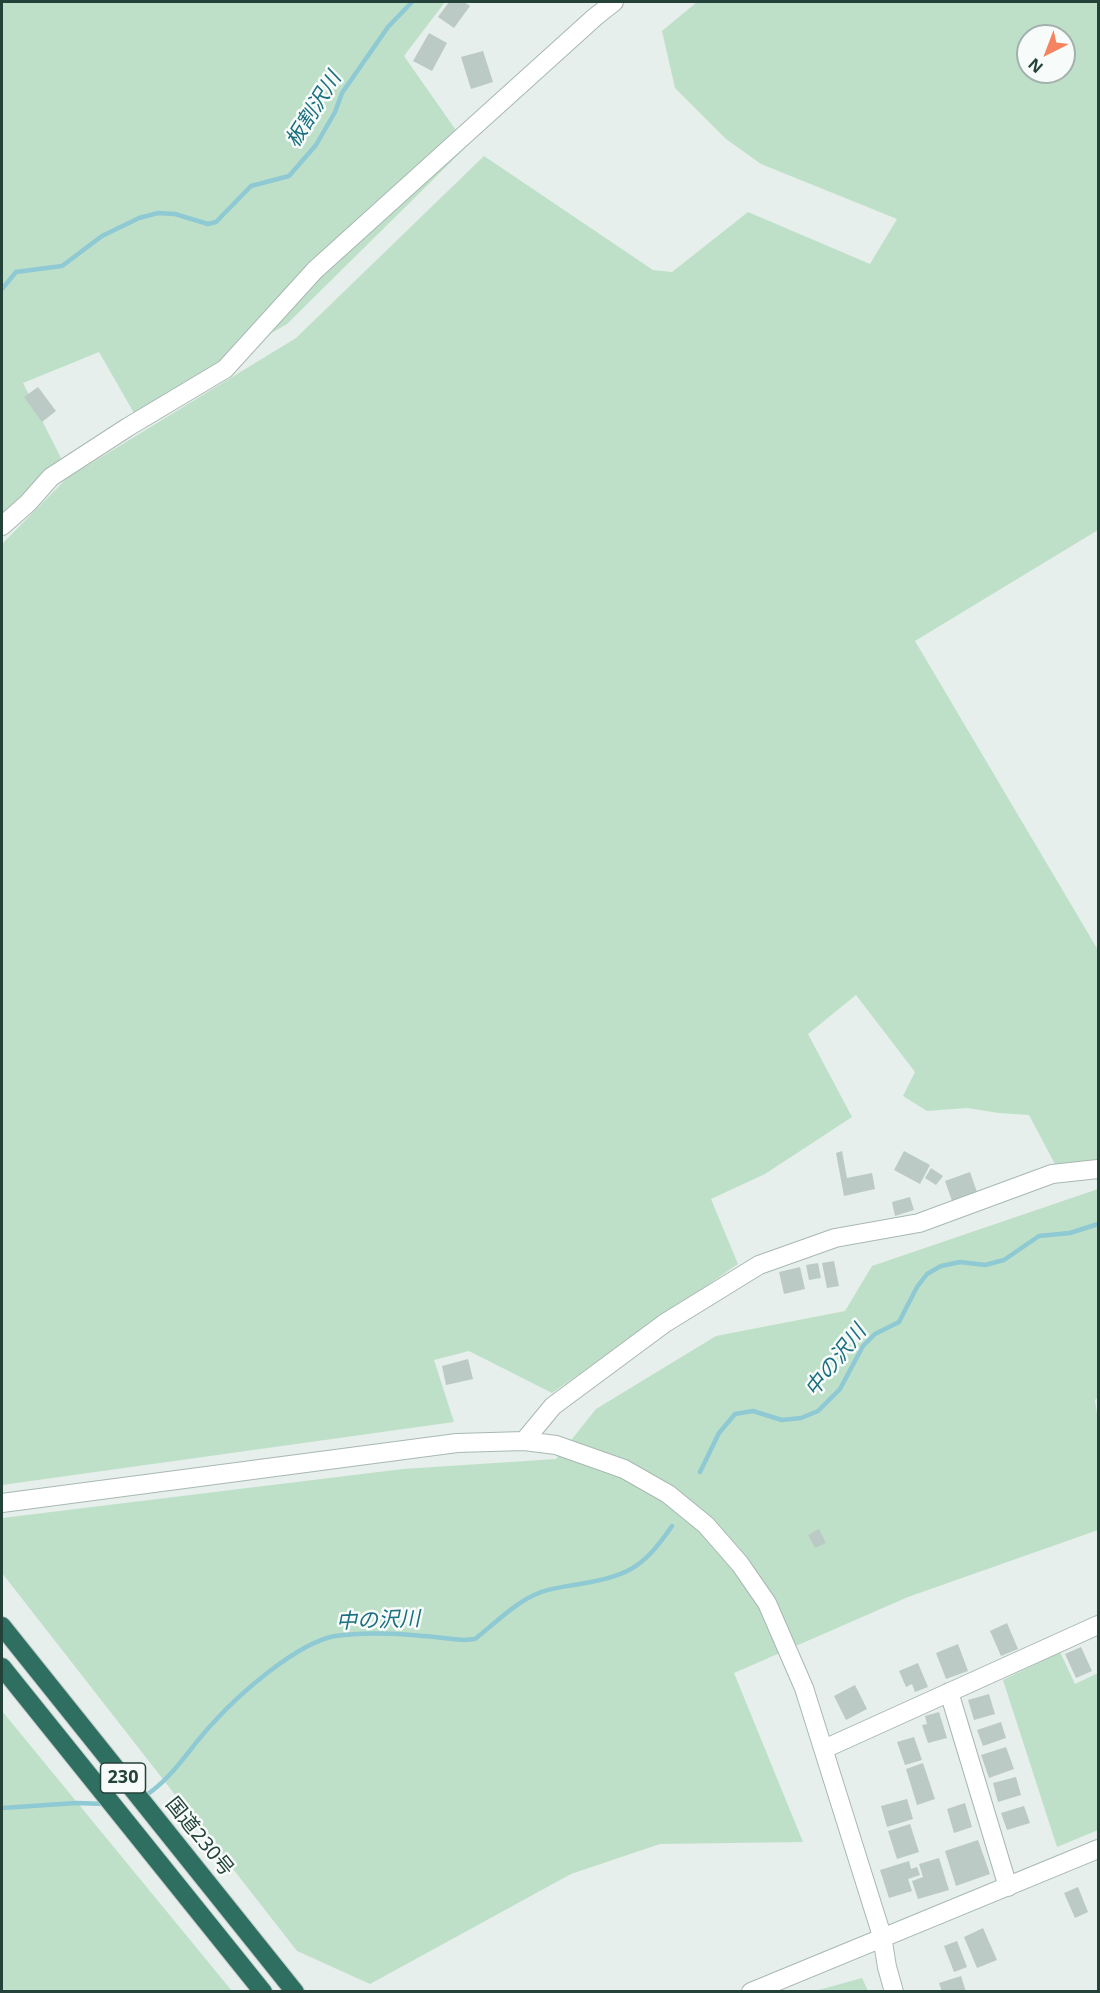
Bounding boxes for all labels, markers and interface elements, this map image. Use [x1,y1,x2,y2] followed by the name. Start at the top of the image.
[1016,24,1076,84] north arrow
[1023,53,1047,78] text: N
[281,68,347,152] water label: 板割沢川
[800,1320,872,1402] water label: 中の沢川
[336,1607,420,1635] water label: 中の沢川
[100,1763,146,1793] road number: 230
[160,1793,238,1881] street label: 国道230号

